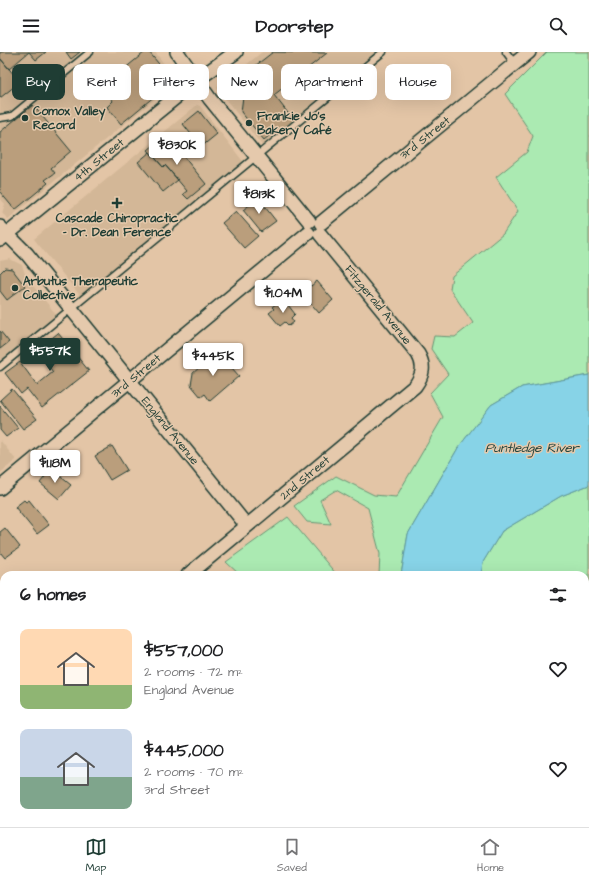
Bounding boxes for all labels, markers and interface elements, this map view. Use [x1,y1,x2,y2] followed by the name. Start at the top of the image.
[256,14,333,39] text: Doorstep
[20,15,42,37] icon: menu
[547,15,569,37] icon: search
[12,64,65,100] chip: Buy
[73,64,131,100] chip: Rent
[139,64,209,100] chip: Filters
[217,64,273,100] chip: New
[281,64,377,100] chip: Apartment
[385,64,451,100] chip: House
[33,103,106,134] place label: Comox Valley Record
[257,108,332,140] place label: Frankie Jo's Bakery Café
[396,112,454,164] street label: 3rd Street
[20,113,30,123] marker: Comox Valley Record
[244,118,254,128] marker: Frankie Jo's Bakery Café
[149,132,205,166] pin: $830K
[70,134,128,186] street label: 4th Street
[158,136,196,154] text: $830K
[231,181,287,215] pin: $813K
[243,185,275,203] text: $813K
[111,197,123,209] marker: Cascade Chiropractic - Dr. Dean Ference
[56,210,179,241] place label: Cascade Chiropractic - Dr. Dean Ference
[340,262,416,350] street label: Fitzgerald Avenue
[23,273,138,304] place label: Arbutus Therapeutic Collective
[250,280,316,314] pin: $1.04M
[10,283,20,293] marker: Arbutus Therapeutic Collective
[264,284,302,302] text: $1.04M
[22,338,78,372] pin: $557K
[29,342,71,360] text: $557K
[185,343,241,377] pin: $445K
[192,347,234,365] text: $445K
[107,350,165,402] street label: 3rd Street
[136,393,203,470] street label: England Avenue
[485,439,581,458] water label: Puntledge River
[22,450,88,484] pin: $1.18M
[276,452,334,504] street label: 2nd Street
[39,454,71,472] text: $1.18M
[20,583,86,607] text: 6 homes
[547,584,569,606] icon: filters
[144,639,223,663] text: $557,000
[52,645,100,693] icon: home
[547,658,569,680] icon: heart
[144,663,243,681] text: 2 rooms · 72 m²
[144,681,234,699] text: England Avenue
[144,739,224,763] text: $445,000
[52,745,100,793] icon: home
[547,758,569,780] icon: heart
[144,763,244,781] text: 2 rooms · 70 m²
[144,781,210,799] text: 3rd Street
[85,836,107,875] tab: Map
[277,836,307,875] tab: Saved
[477,836,504,875] tab: Home

